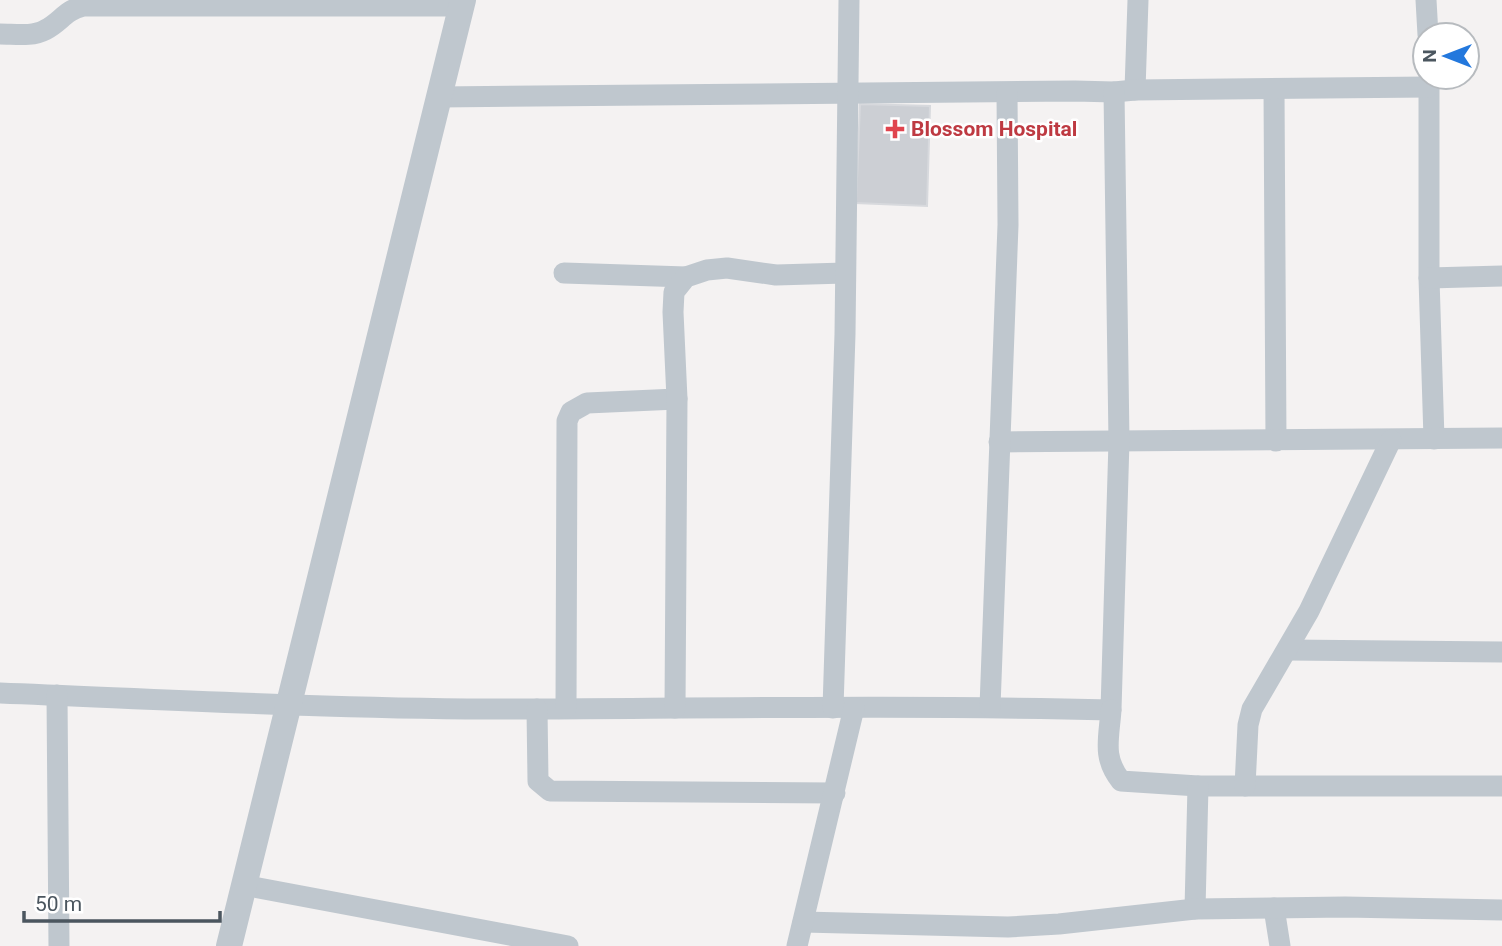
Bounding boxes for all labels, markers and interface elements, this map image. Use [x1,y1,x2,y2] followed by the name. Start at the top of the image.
[1411,21,1481,91] north arrow
[1418,49,1441,63] text: N
[911,117,1077,141] place label: Blossom Hospital
[885,119,905,139] marker: Blossom Hospital
[24,880,220,924] scale bar
[35,892,82,916] text: 50 m

